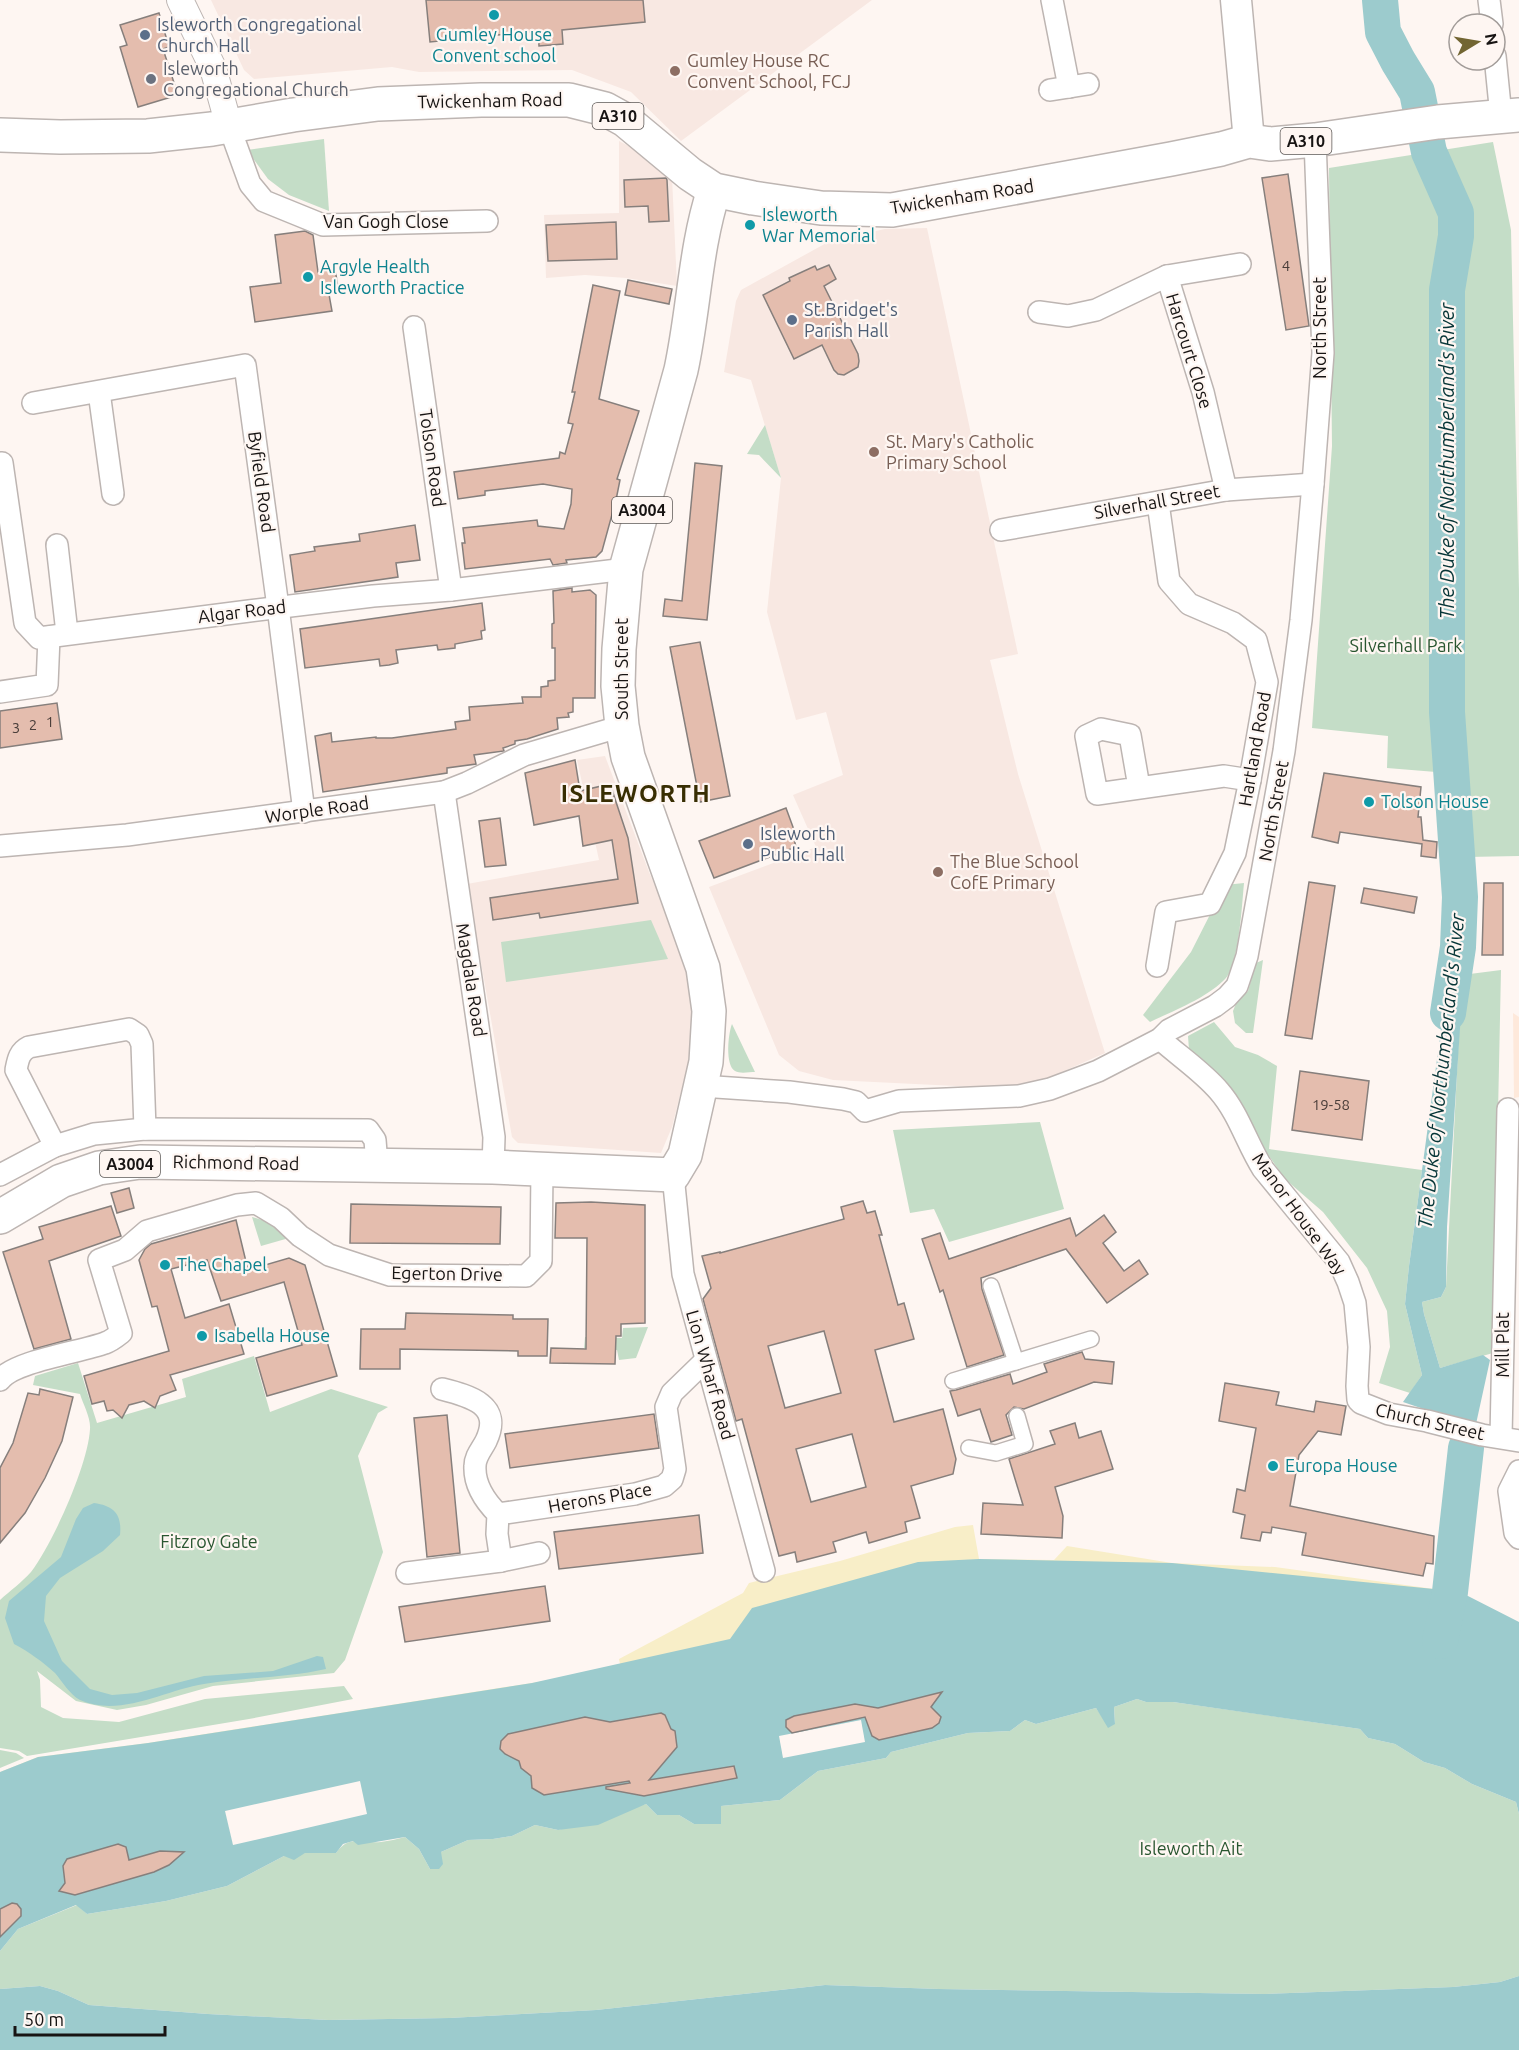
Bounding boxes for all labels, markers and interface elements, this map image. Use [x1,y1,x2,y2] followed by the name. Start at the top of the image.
[487,8,501,22] marker: Gumley House Convent school
[1447,12,1507,72] north arrow
[157,14,362,55] place label: Isleworth Congregational Church Hall
[432,24,556,65] place label: Gumley House Convent school
[138,28,152,42] marker: Isleworth Congregational Church Hall
[1482,32,1502,47] text: N
[687,50,851,91] place label: Gumley House RC Convent School, FCJ
[163,58,349,99] place label: Isleworth Congregational Church
[668,64,682,78] marker: Gumley House RC Convent School, FCJ
[144,72,158,86] marker: Isleworth Congregational Church
[417,89,563,111] street label: Twickenham Road
[592,103,644,129] road number: A310
[1280,128,1332,154] road number: A310
[889,175,1035,217] street label: Twickenham Road
[762,204,876,245] place label: Isleworth War Memorial
[323,211,449,231] street label: Van Gogh Close
[743,218,757,232] marker: Isleworth War Memorial
[320,256,465,297] place label: Argyle Health Isleworth Practice
[1282,257,1290,274] house number: 4
[301,270,315,284] marker: Argyle Health Isleworth Practice
[1309,277,1329,379] street label: North Street
[1163,291,1217,411] street label: Harcourt Close
[804,299,898,340] place label: St.Bridget's Parish Hall
[1435,301,1458,619] water label: The Duke of Northumberland's River
[785,313,799,327] marker: St.Bridget's Parish Hall
[416,408,450,508] street label: Tolson Road
[245,430,279,534] street label: Byfield Road
[886,431,1034,472] place label: St. Mary's Catholic Primary School
[867,445,881,459] marker: St. Mary's Catholic Primary School
[1092,480,1221,522] street label: Silverhall Street
[612,497,672,523] road number: A3004
[197,596,287,626] street label: Algar Road
[611,618,631,720] street label: South Street
[1350,635,1462,655] park label: Silverhall Park
[1234,690,1274,808] street label: Hartland Road
[46,713,54,730] house number: 1
[29,716,37,733] house number: 2
[12,719,20,736] house number: 3
[1254,759,1292,863] street label: North Street
[561,780,711,807] district label: ISLEWORTH
[1381,791,1489,811] place label: Tolson House
[264,792,370,826] street label: Worple Road
[1362,795,1376,809] marker: Tolson House
[760,823,845,864] place label: Isleworth Public Hall
[741,837,755,851] marker: Isleworth Public Hall
[950,851,1079,892] place label: The Blue School CofE Primary
[931,865,945,879] marker: The Blue School CofE Primary
[1413,911,1469,1230] water label: The Duke of Northumberland's River
[453,922,491,1038] street label: Magdala Road
[1312,1096,1350,1113] house number: 19-58
[1249,1148,1351,1279] street label: Manor House Way
[100,1151,160,1177] road number: A3004
[172,1151,300,1173] street label: Richmond Road
[177,1254,267,1274] place label: The Chapel
[158,1258,172,1272] marker: The Chapel
[391,1262,503,1284] street label: Egerton Drive
[683,1308,739,1442] street label: Lion Wharf Road
[1492,1312,1512,1378] street label: Mill Plat
[214,1325,330,1345] place label: Isabella House
[195,1329,209,1343] marker: Isabella House
[1374,1399,1487,1443] street label: Church Street
[1285,1455,1398,1475] place label: Europa House
[1266,1459,1280,1473] marker: Europa House
[546,1478,653,1516] street label: Herons Place
[160,1531,258,1551] park label: Fitzroy Gate
[1140,1838,1243,1858] park label: Isleworth Ait
[15,1999,165,2037] scale bar
[24,2009,64,2029] text: 50 m

